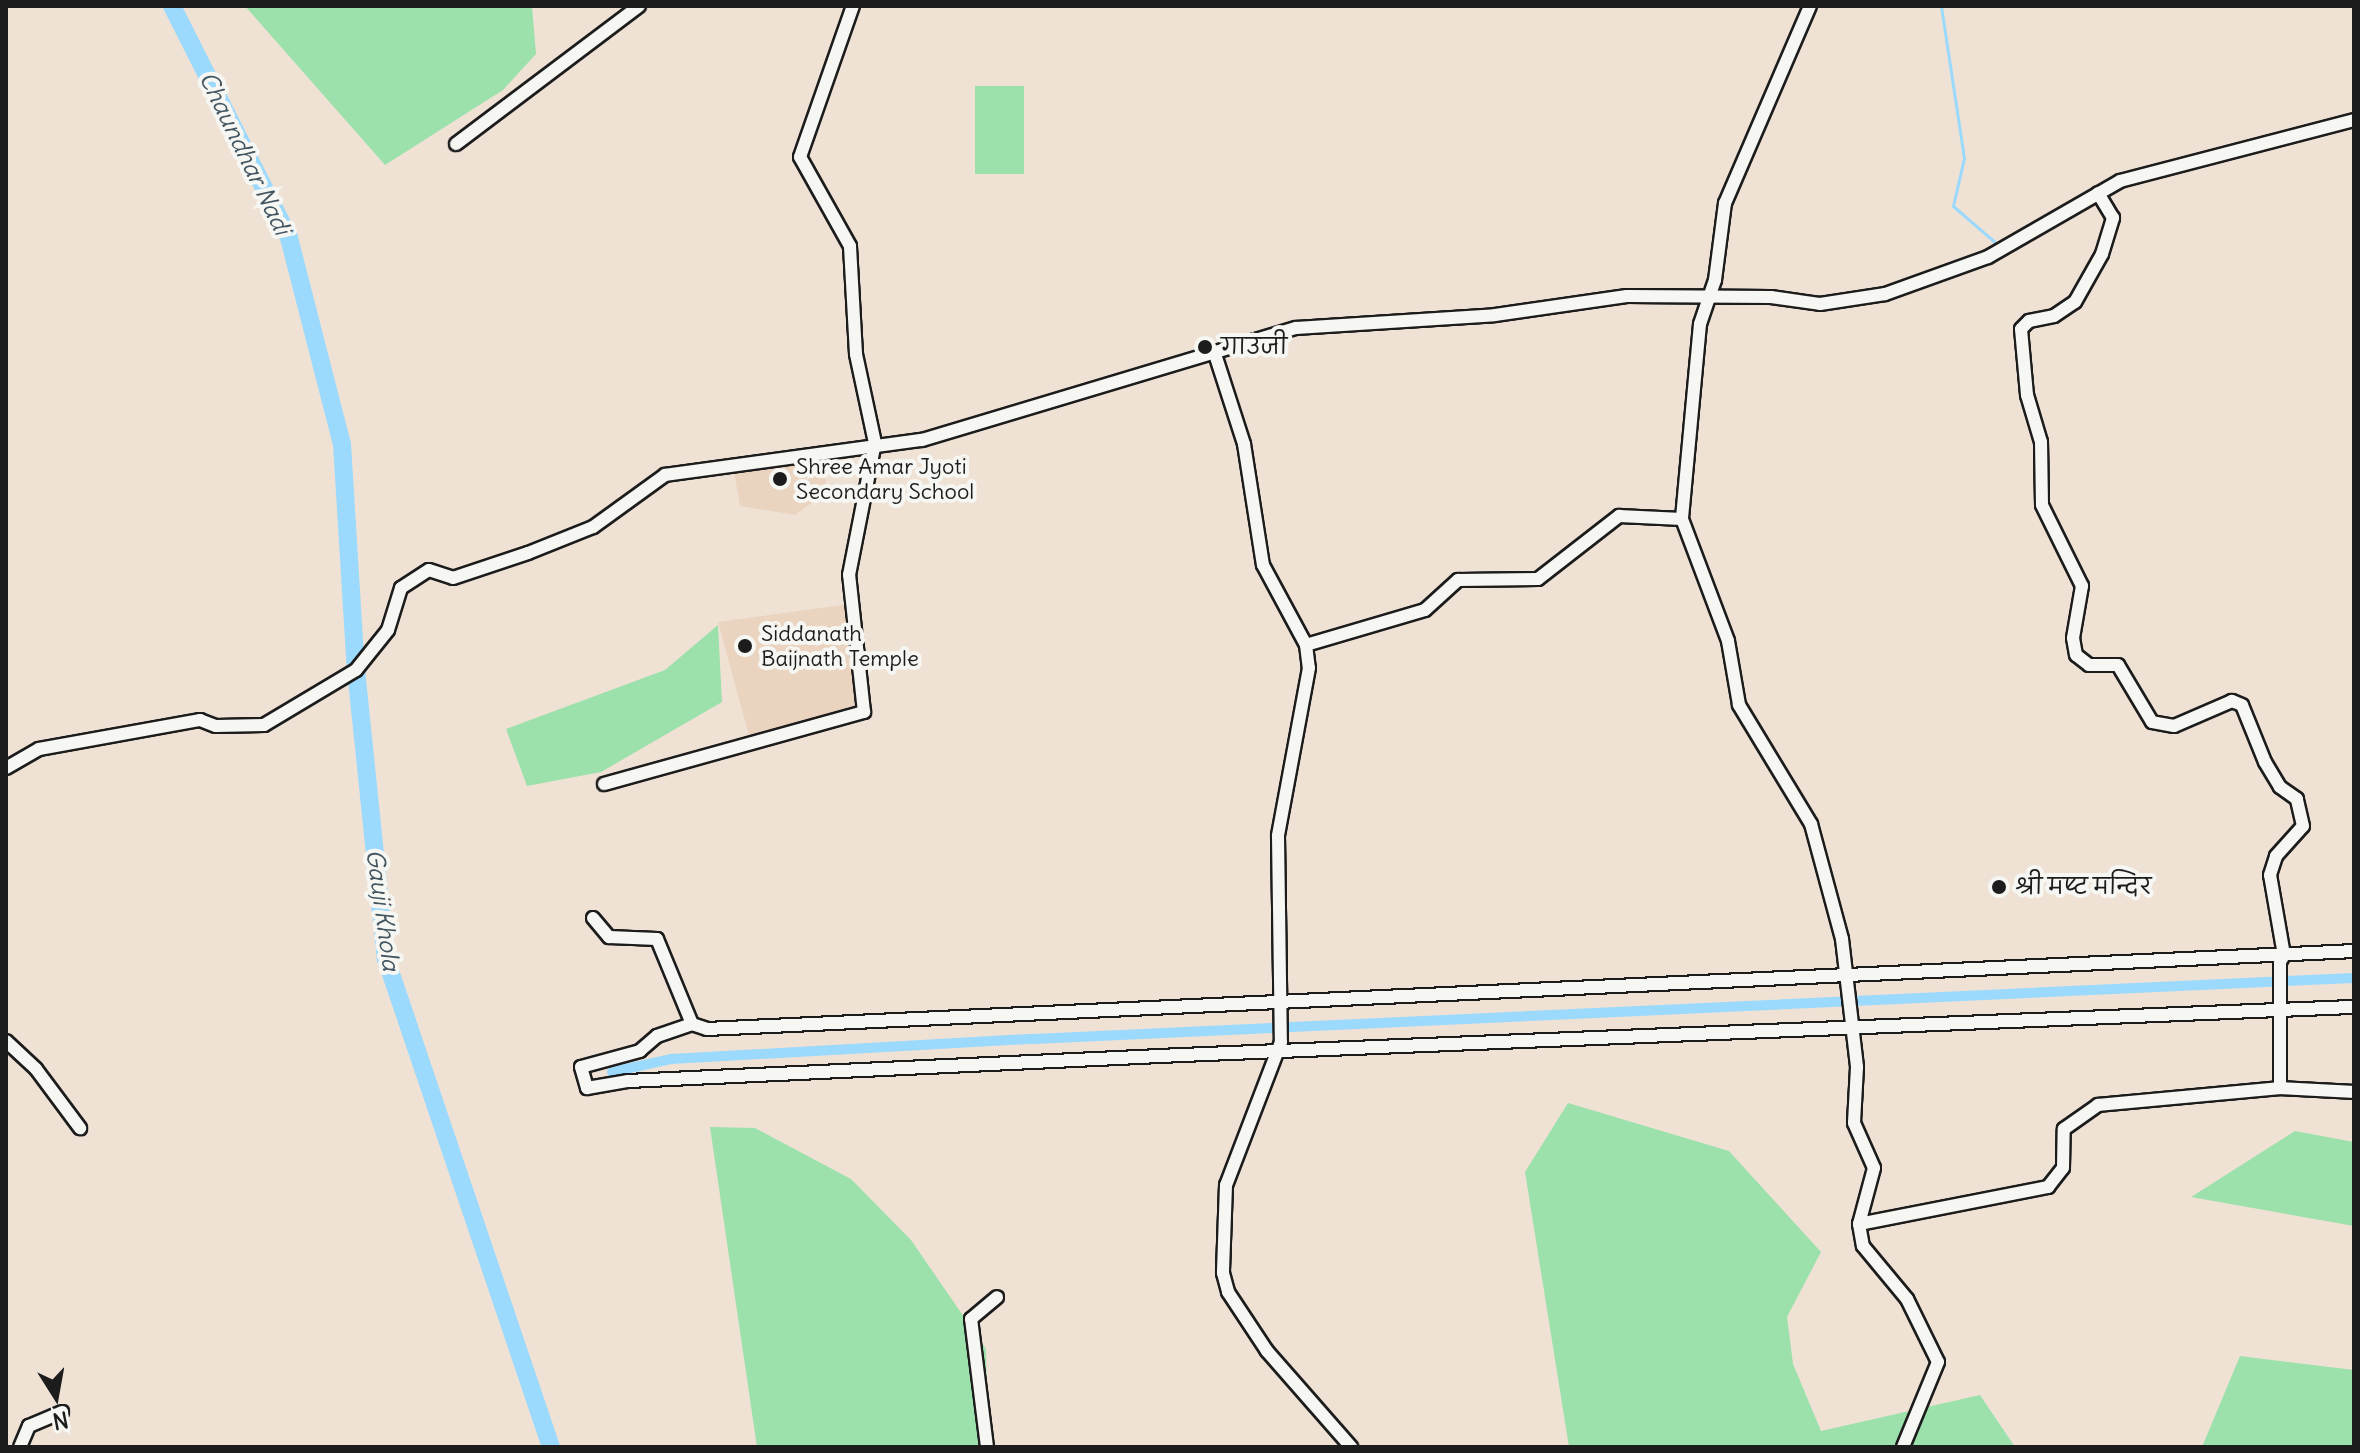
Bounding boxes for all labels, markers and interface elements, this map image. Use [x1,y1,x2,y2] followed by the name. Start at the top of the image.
[193,67,297,239] water label: Chaundhar Nadi
[1221,334,1287,360] place label: गाउजी
[1196,338,1214,356] marker: गाउजी
[796,453,974,504] place label: Shree Amar Jyoti Secondary School
[771,470,789,488] marker: Shree Amar Jyoti Secondary School
[761,620,919,672] place label: Siddanath Baijnath Temple
[736,637,754,655] marker: Siddanath Baijnath Temple
[360,847,406,973] water label: Gauji Khola
[2015,874,2151,900] place label: श्री मष्ट मन्दिर
[1990,878,2008,896] marker: श्री मष्ट मन्दिर
[16,1357,96,1437] north arrow
[50,1405,71,1436] text: N

